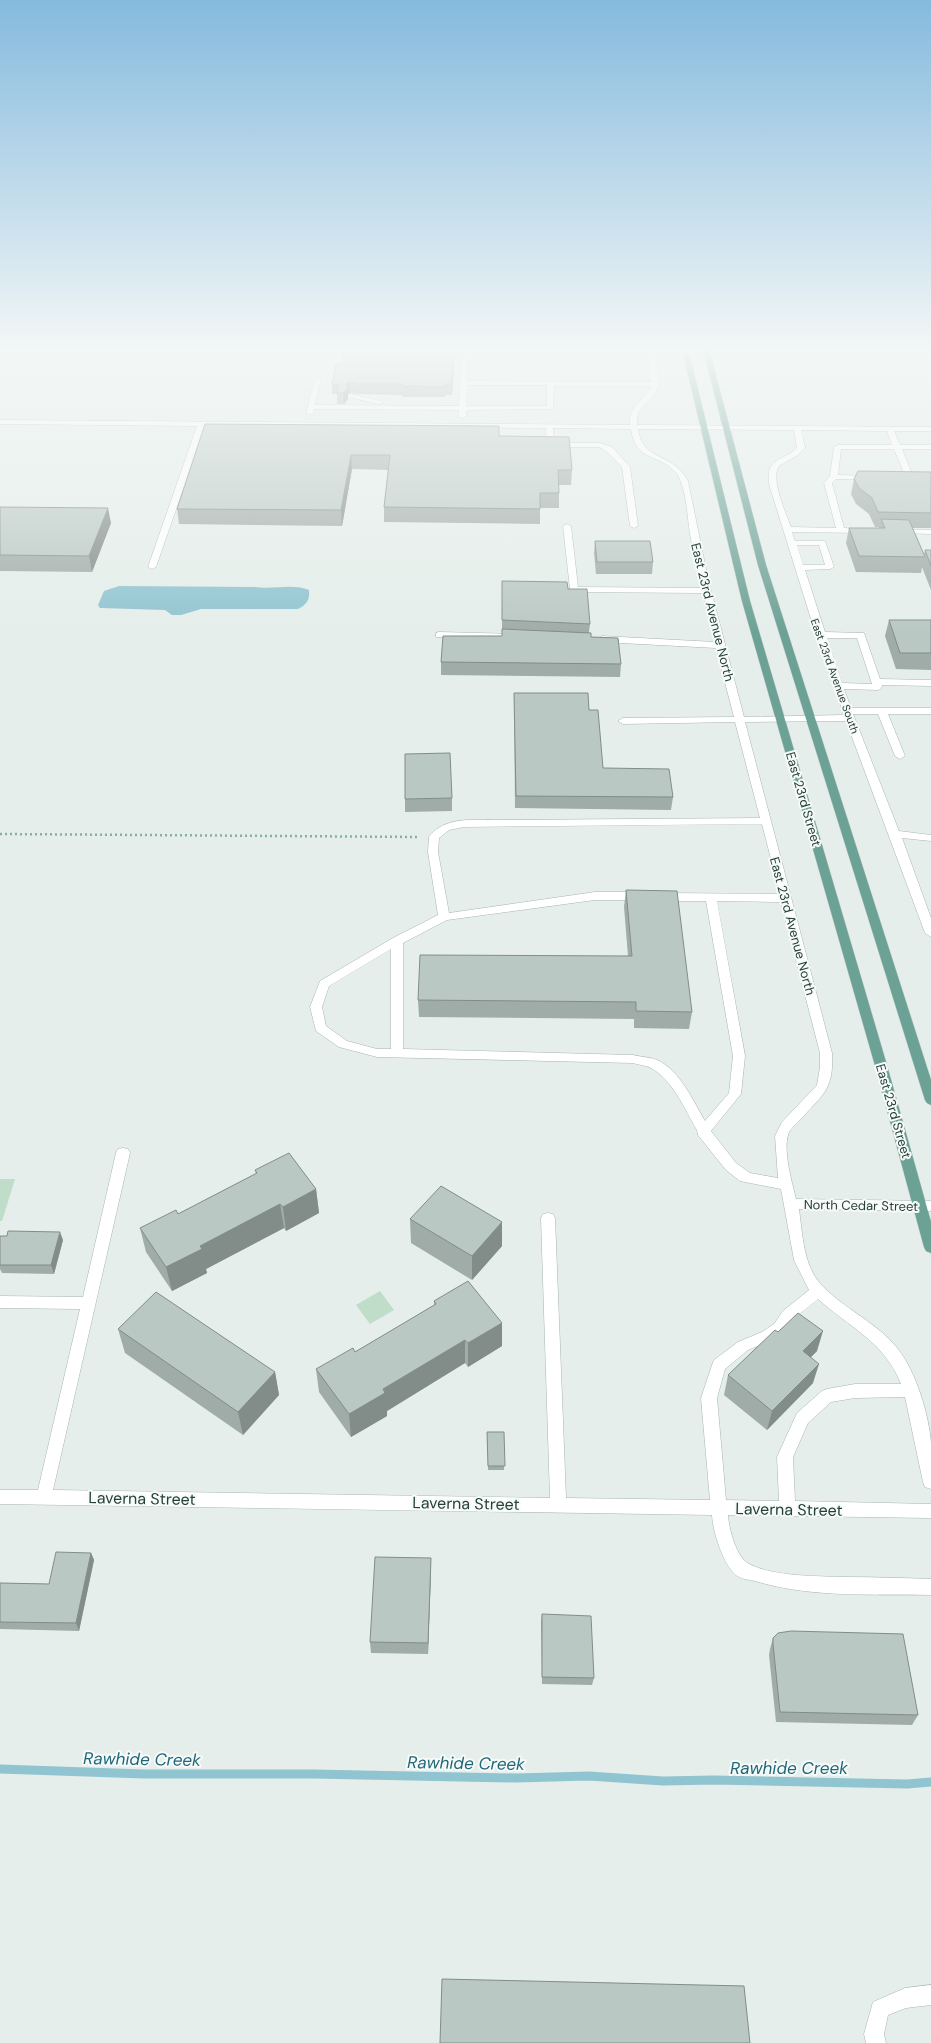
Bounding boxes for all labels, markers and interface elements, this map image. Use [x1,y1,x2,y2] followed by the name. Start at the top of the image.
[687,541,738,683] street label: East 23rd Avenue North
[808,617,862,735] street label: East 23rd Avenue South
[782,750,825,848] street label: East 23rd Street
[766,855,819,997] street label: East 23rd Avenue North
[872,1062,915,1160] street label: East 23rd Street
[804,1196,918,1215] street label: North Cedar Street
[88,1487,196,1510] street label: Laverna Street
[412,1492,520,1515] street label: Laverna Street
[735,1498,843,1521] street label: Laverna Street
[83,1747,201,1771] water label: Rawhide Creek
[407,1751,525,1775] water label: Rawhide Creek
[730,1757,848,1779] water label: Rawhide Creek

